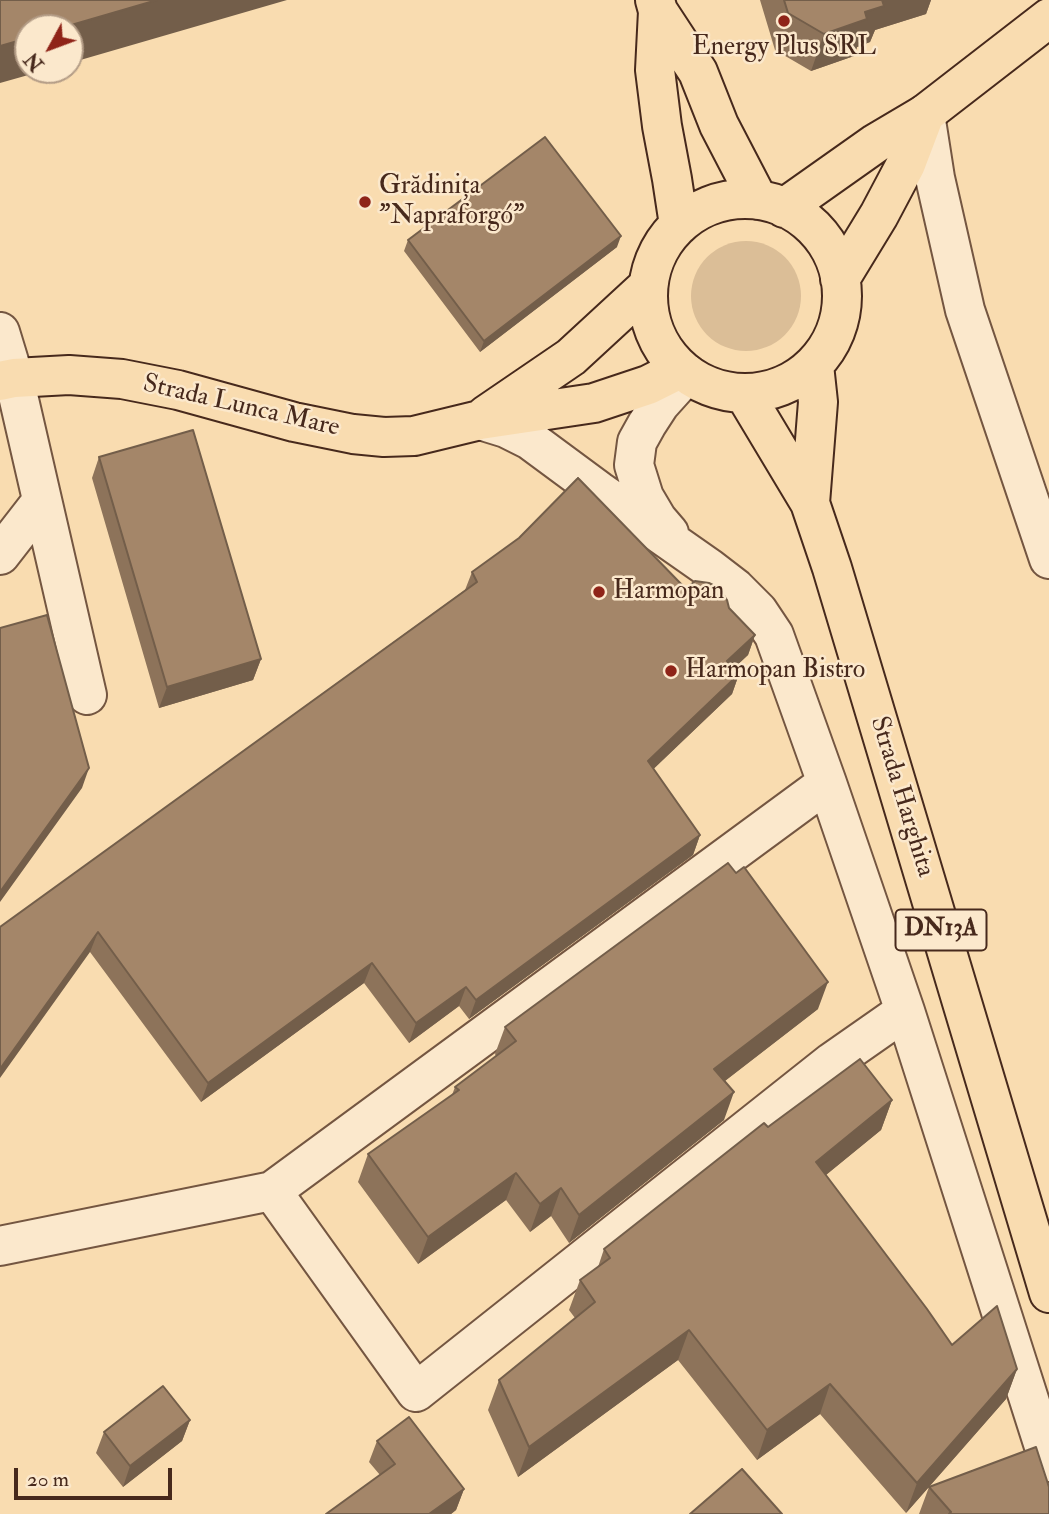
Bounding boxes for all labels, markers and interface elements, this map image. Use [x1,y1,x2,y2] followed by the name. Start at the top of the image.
[776,13,792,29] marker: Energy Plus SRL
[14,14,84,84] north arrow
[692,32,876,64] place label: Energy Plus SRL
[20,47,49,76] text: N
[379,171,524,232] place label: Grădinița "Napraforgó"
[357,194,373,210] marker: Grădinița "Napraforgó"
[140,369,342,445] street label: Strada Lunca Mare
[613,576,725,608] place label: Harmopan
[591,584,607,600] marker: Harmopan
[685,655,865,687] place label: Harmopan Bistro
[663,663,679,679] marker: Harmopan Bistro
[862,713,940,881] street label: Strada Harghita
[895,910,986,950] road number: DN13A
[18,1454,175,1498] scale bar
[27,1466,69,1493] text: 20 m

